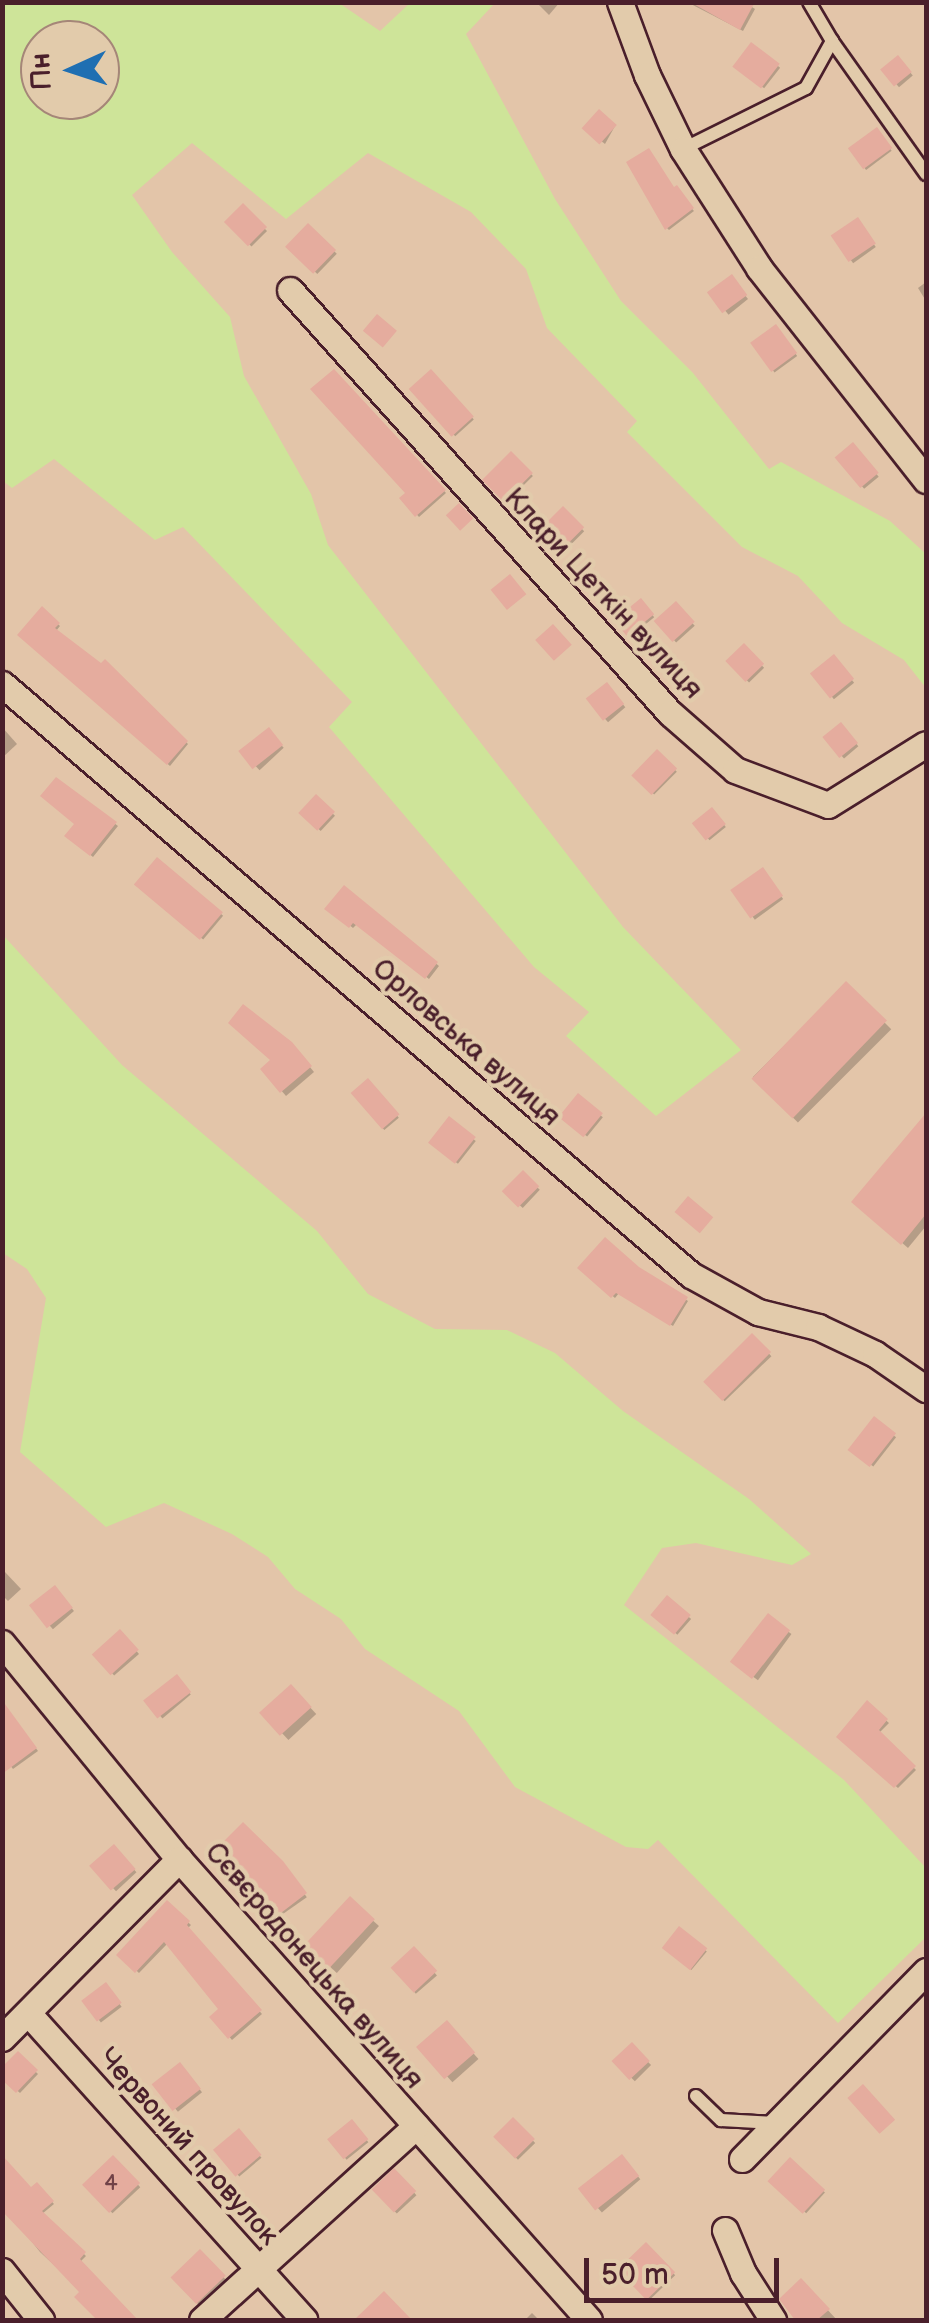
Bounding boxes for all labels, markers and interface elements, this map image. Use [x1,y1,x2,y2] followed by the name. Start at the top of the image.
[20,20,120,120] north arrow
[24,52,59,91] text: Пн
[497,482,709,706] street label: Клари Цеткін вулиця
[365,952,567,1134] street label: Орловська вулиця
[198,1836,430,2096] street label: Сєвєродонецька вулиця
[91,2041,285,2253] street label: Червоний провулок
[104,2171,118,2197] house number: 4
[589,2238,784,2300] scale bar
[601,2257,669,2293] text: 50 m

